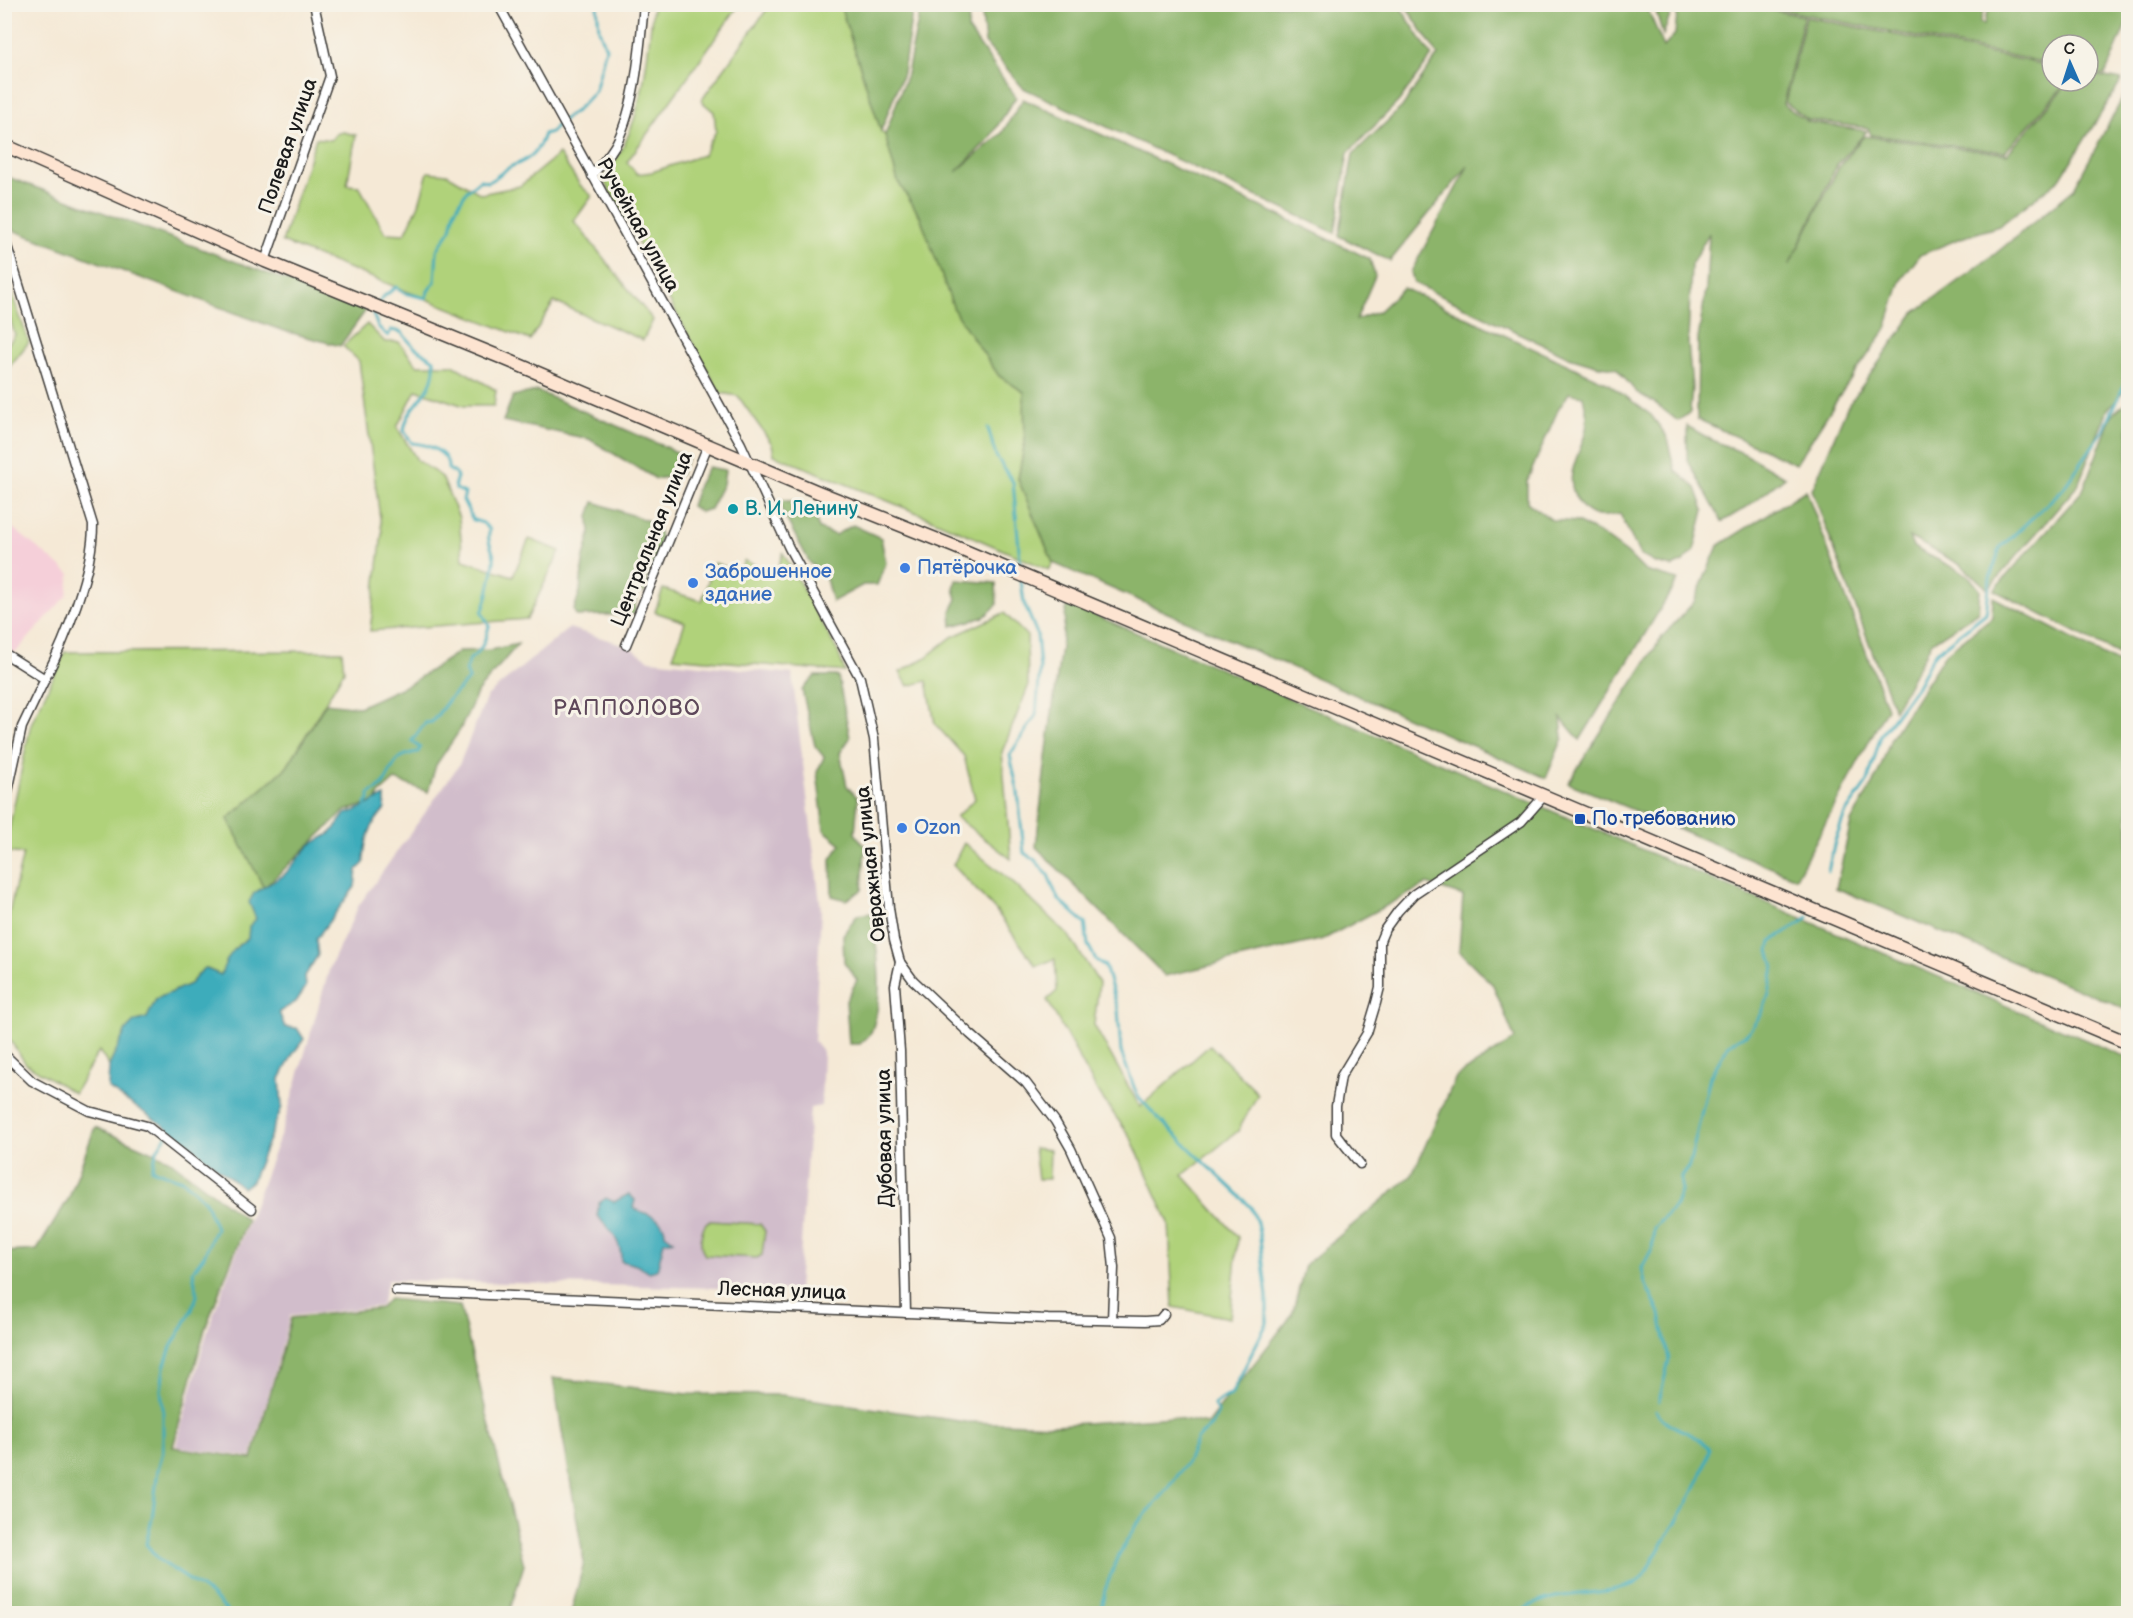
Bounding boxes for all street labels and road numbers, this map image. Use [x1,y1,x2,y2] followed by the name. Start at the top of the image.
[254,75,322,217] street label: Полевая улица
[591,154,685,296] street label: Ручейная улица
[606,448,698,630] street label: Центральная улица
[851,785,891,943] street label: Овражная улица
[872,1068,898,1208] street label: Дубовая улица
[716,1277,847,1305] street label: Лесная улица

